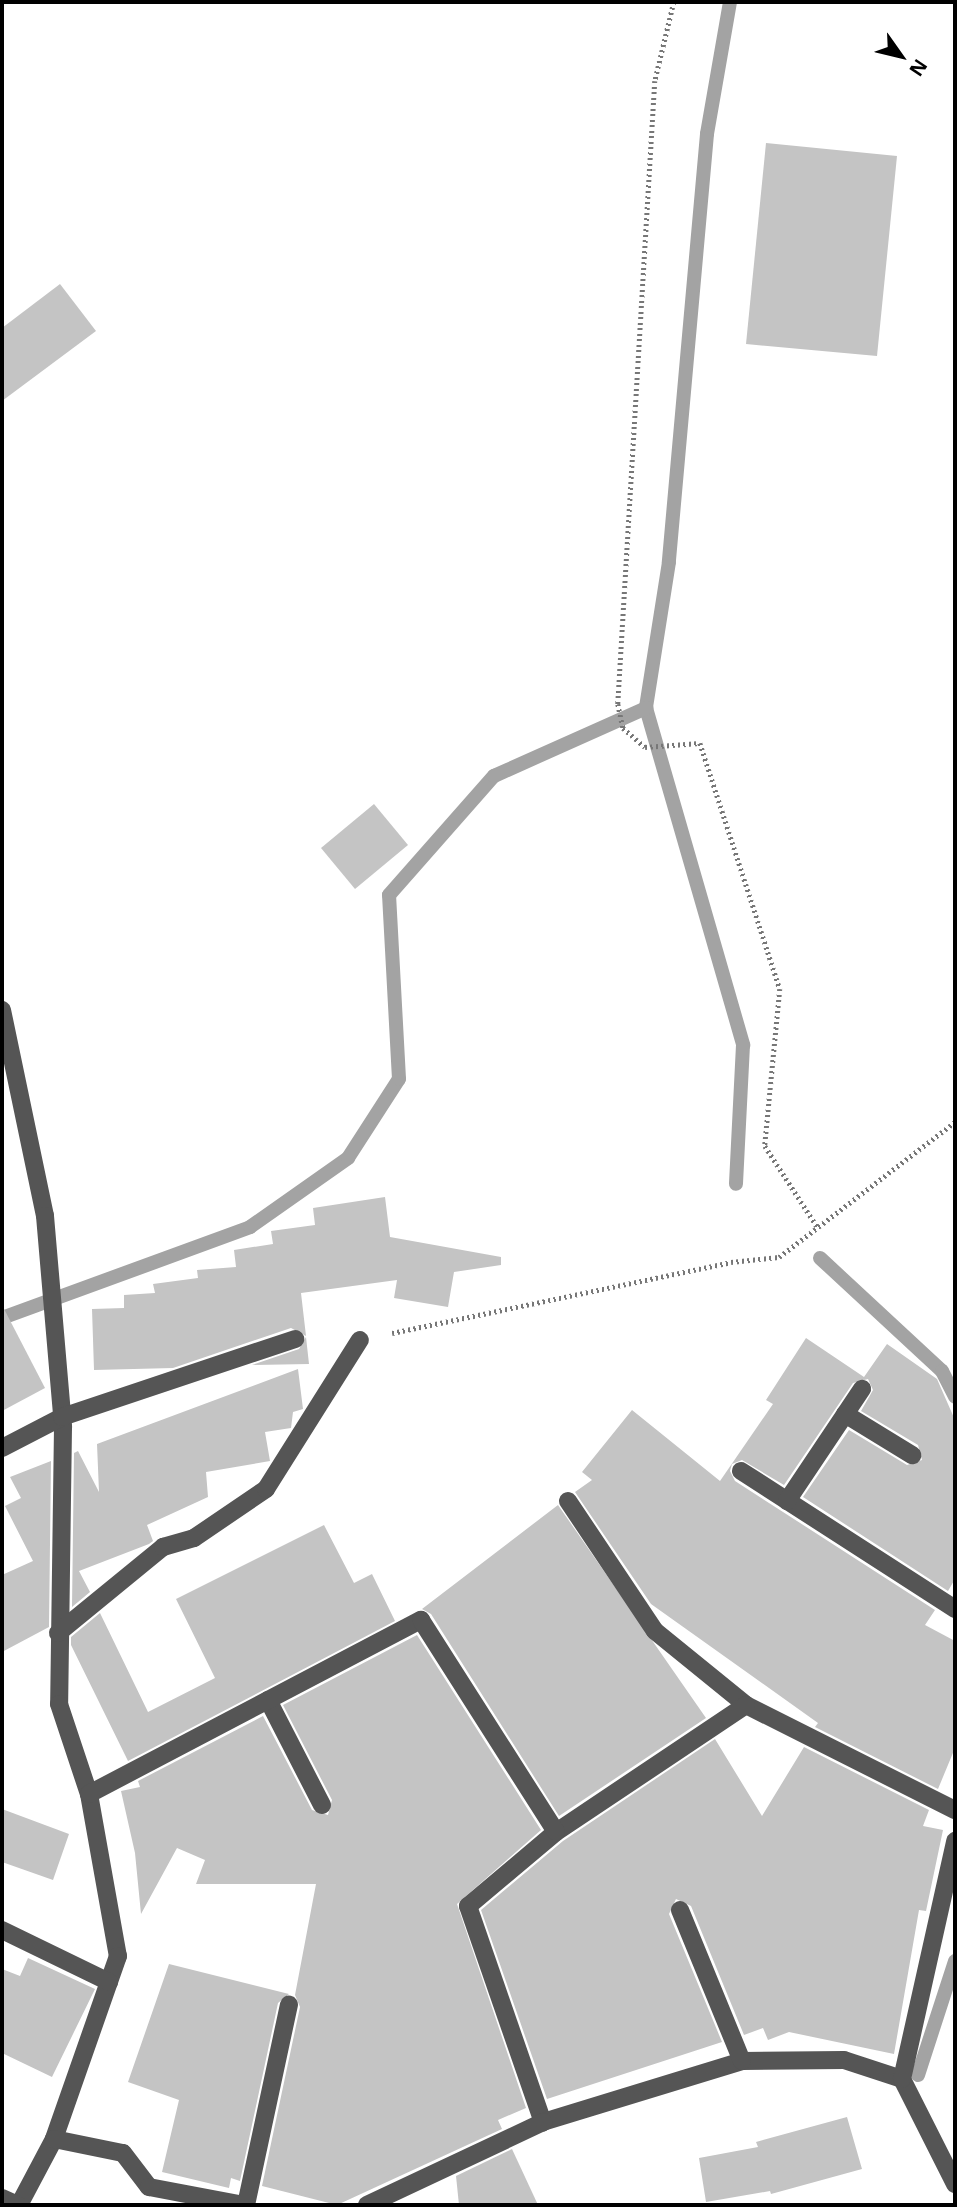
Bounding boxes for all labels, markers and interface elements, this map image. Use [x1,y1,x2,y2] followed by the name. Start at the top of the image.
[866,21,936,91] north arrow
[903,54,934,81] text: N

